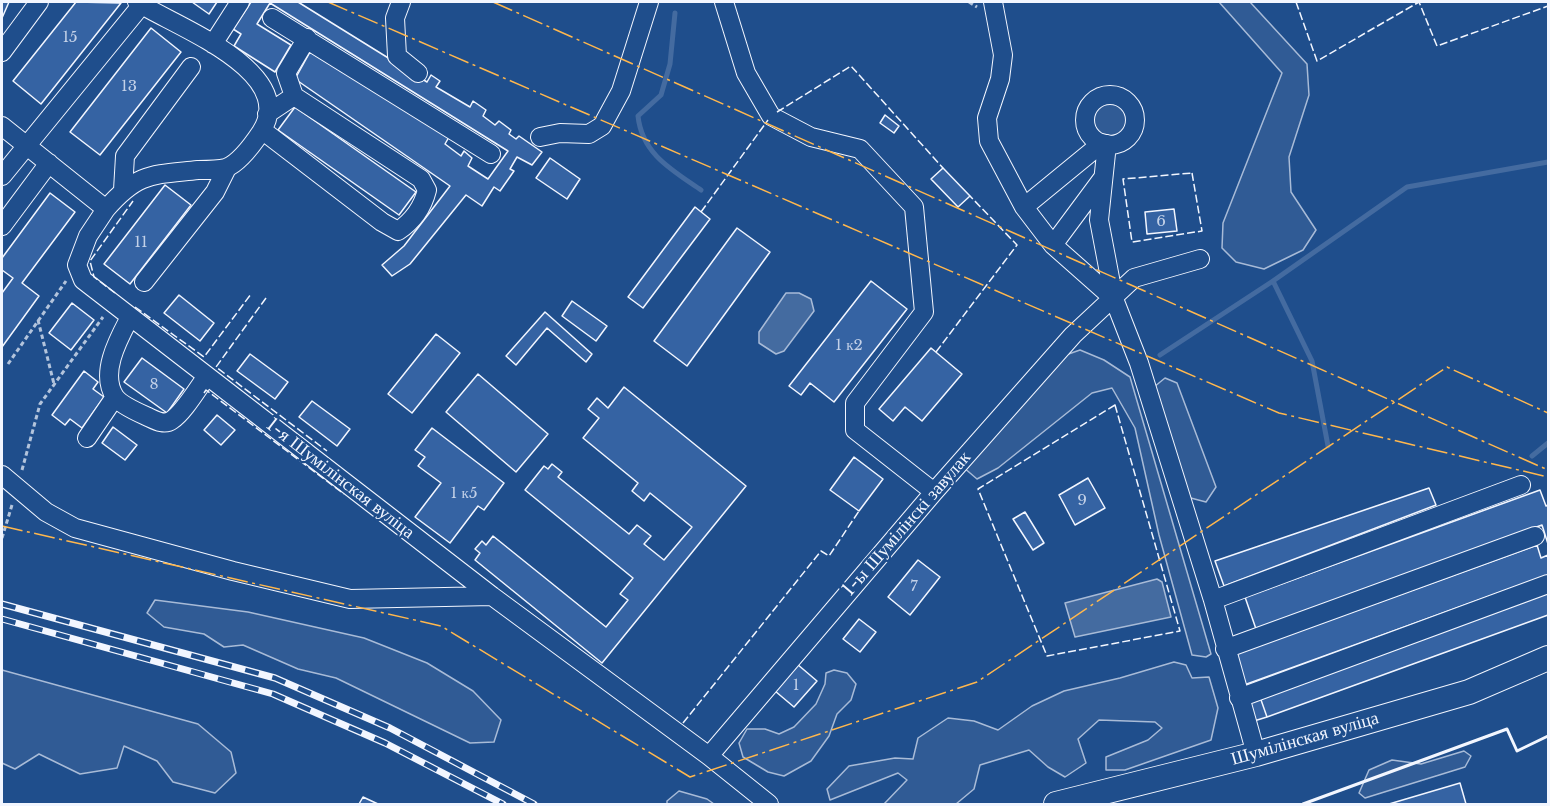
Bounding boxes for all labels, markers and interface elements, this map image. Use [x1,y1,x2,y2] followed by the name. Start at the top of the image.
[62,29,78,47] house number: 15
[121,78,137,96] house number: 13
[1156,213,1166,231] house number: 6
[134,234,148,252] house number: 11
[835,337,863,355] house number: 1 к2
[149,376,159,394] house number: 8
[262,414,418,544] street label: 1-я Шумілінская вуліца
[838,447,976,601] street label: 1-ы Шумілінскі завулак
[451,485,477,503] house number: 1 к5
[1077,492,1087,510] house number: 9
[910,578,918,596] house number: 7
[793,677,799,695] house number: 1
[1229,708,1381,770] street label: Шумілінская вуліца

